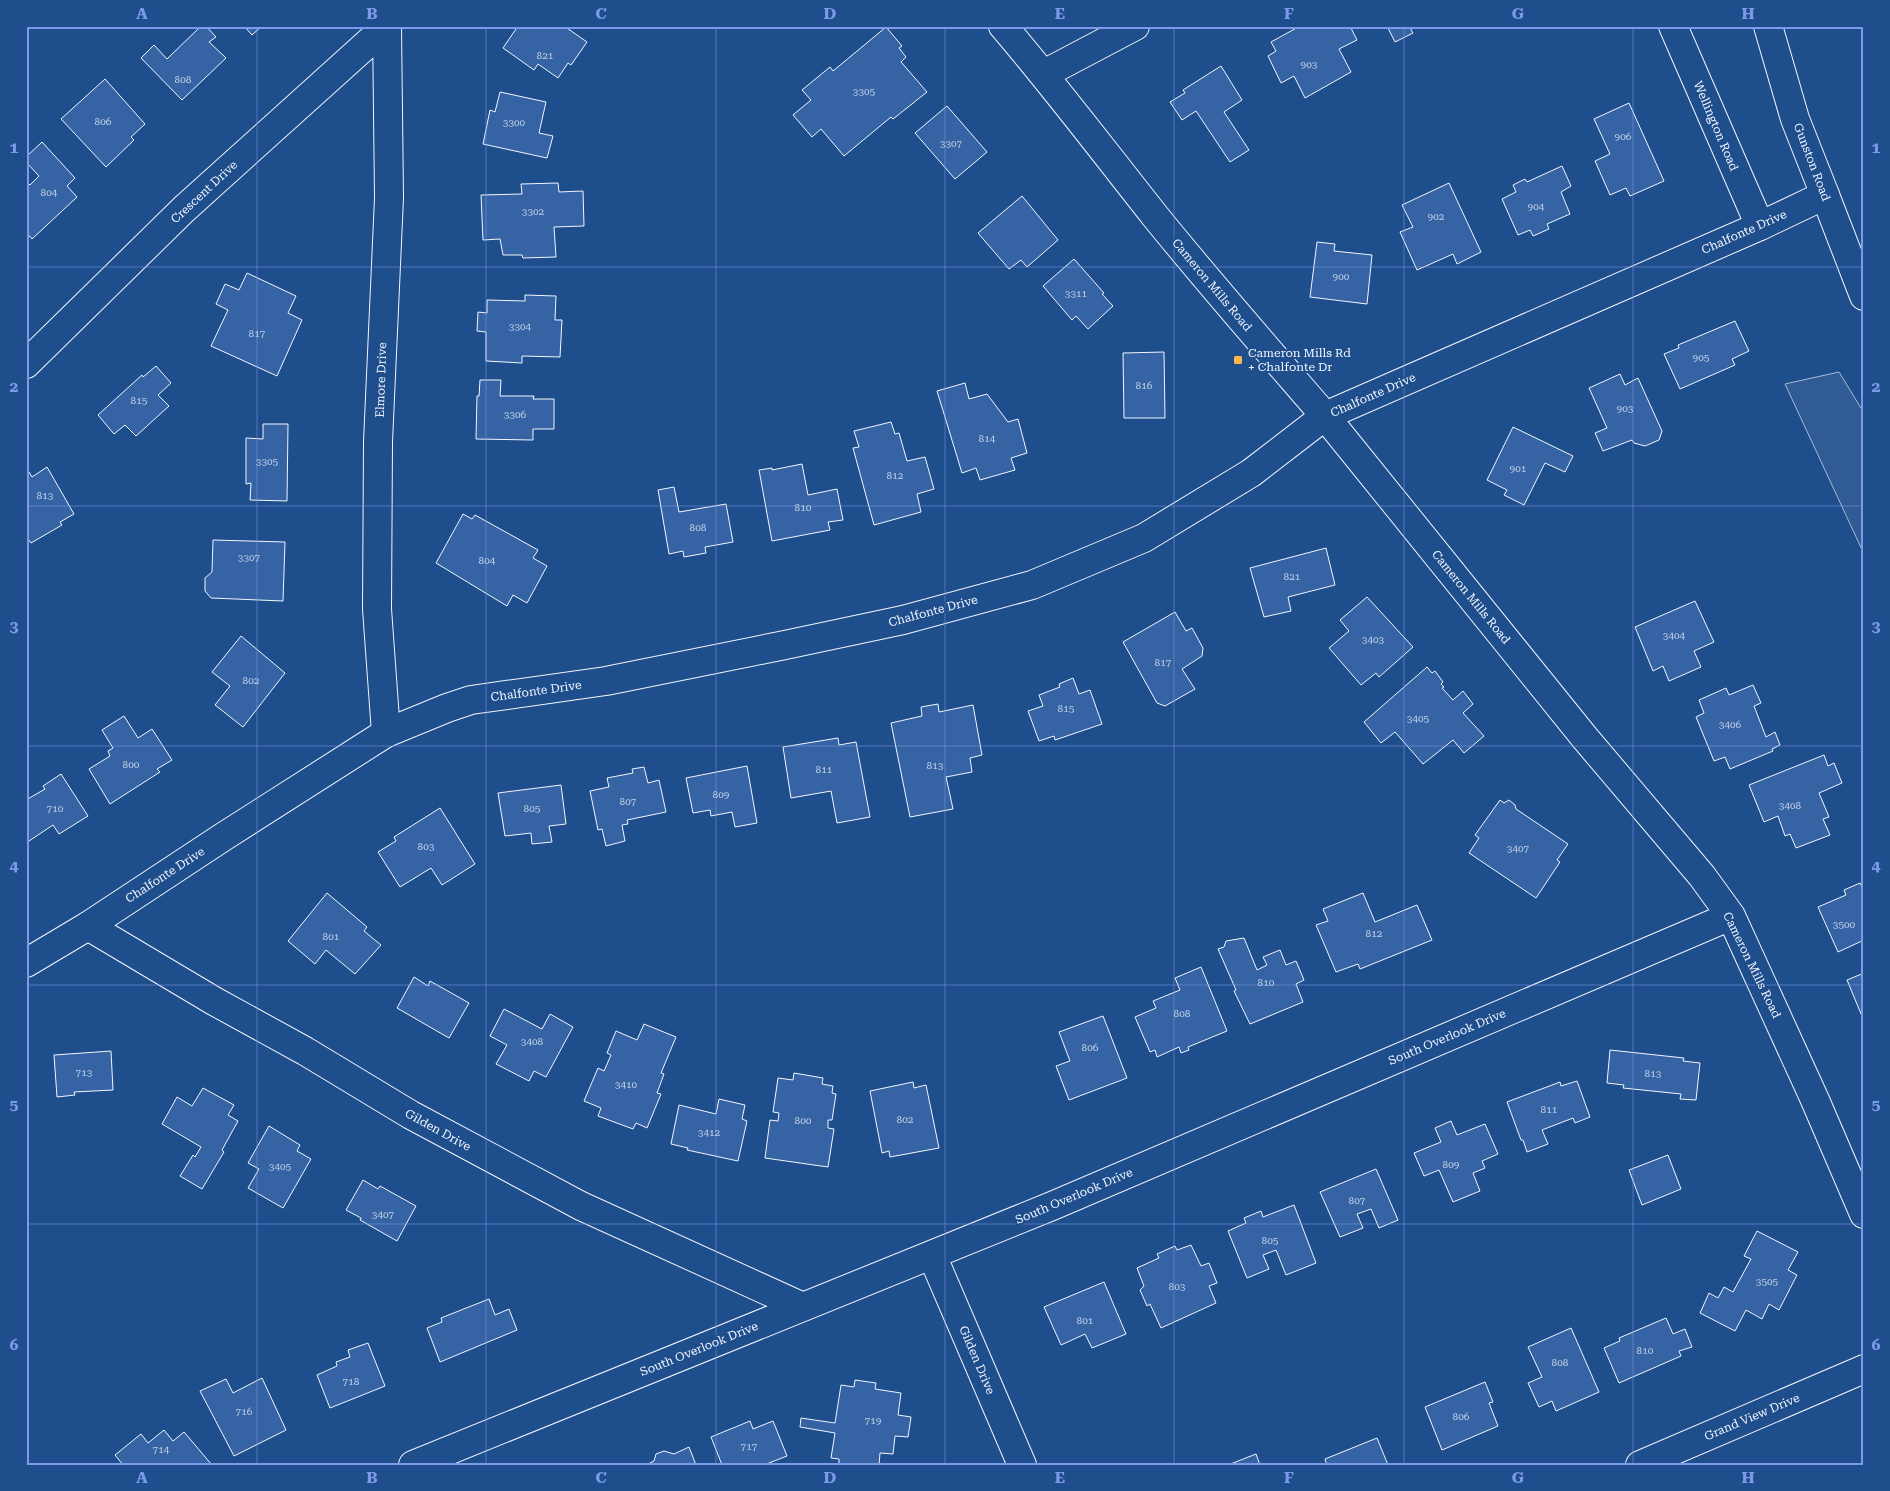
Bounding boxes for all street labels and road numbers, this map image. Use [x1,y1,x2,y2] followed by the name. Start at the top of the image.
[1691,79,1741,173] street label: Wellington Road
[1791,121,1833,203] street label: Gunston Road
[168,157,240,226] street label: Crescent Drive
[1699,207,1789,257] street label: Chalfonte Drive
[1169,236,1255,334] street label: Cameron Mills Road
[373,342,389,418] street label: Elmore Drive
[1328,370,1418,420] street label: Chalfonte Drive
[1429,547,1513,647] street label: Cameron Mills Road
[887,592,979,630] street label: Chalfonte Drive
[490,678,583,704] street label: Chalfonte Drive
[123,844,208,906] street label: Chalfonte Drive
[1720,910,1784,1021] street label: Cameron Mills Road
[1386,1006,1508,1068] street label: South Overlook Drive
[403,1106,474,1154] street label: Gilden Drive
[1013,1165,1135,1227] street label: South Overlook Drive
[638,1319,760,1379] street label: South Overlook Drive
[956,1324,998,1397] street label: Gilden Drive
[1702,1390,1802,1443] street label: Grand View Drive

